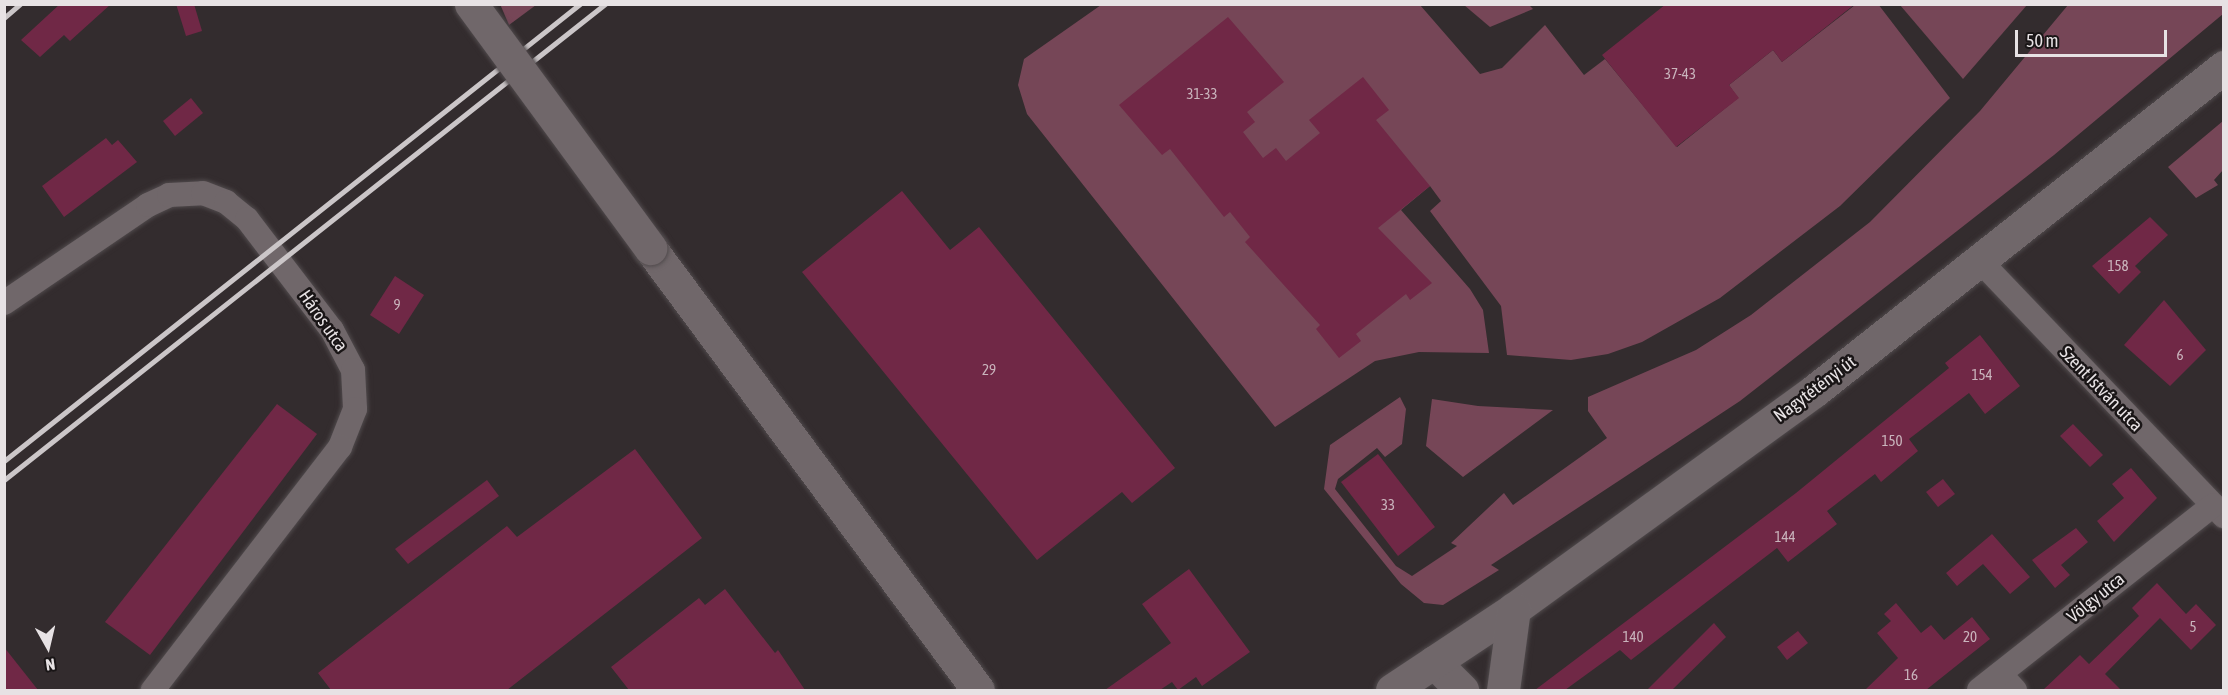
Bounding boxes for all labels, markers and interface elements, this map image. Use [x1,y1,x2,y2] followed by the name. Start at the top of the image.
[2018,18,2170,56] scale bar
[2026,30,2058,51] text: 50 m
[1664,65,1696,83] house number: 37-43
[1186,85,1218,103] house number: 31-33
[2107,257,2129,275] house number: 158
[294,286,352,356] street label: Háros utca
[393,296,401,314] house number: 9
[2055,342,2147,436] street label: Szent István utca
[2176,346,2184,364] house number: 6
[1770,351,1860,427] street label: Nagytétényi út
[982,361,996,379] house number: 29
[1971,366,1993,384] house number: 154
[1881,432,1903,450] house number: 150
[1381,496,1395,514] house number: 33
[1774,528,1796,546] house number: 144
[2063,568,2129,628] street label: Völgy utca
[18,617,78,677] north arrow
[2189,618,2197,636] house number: 5
[1622,628,1644,646] house number: 140
[1963,628,1977,646] house number: 20
[45,655,56,674] text: N
[1904,666,1918,684] house number: 16

